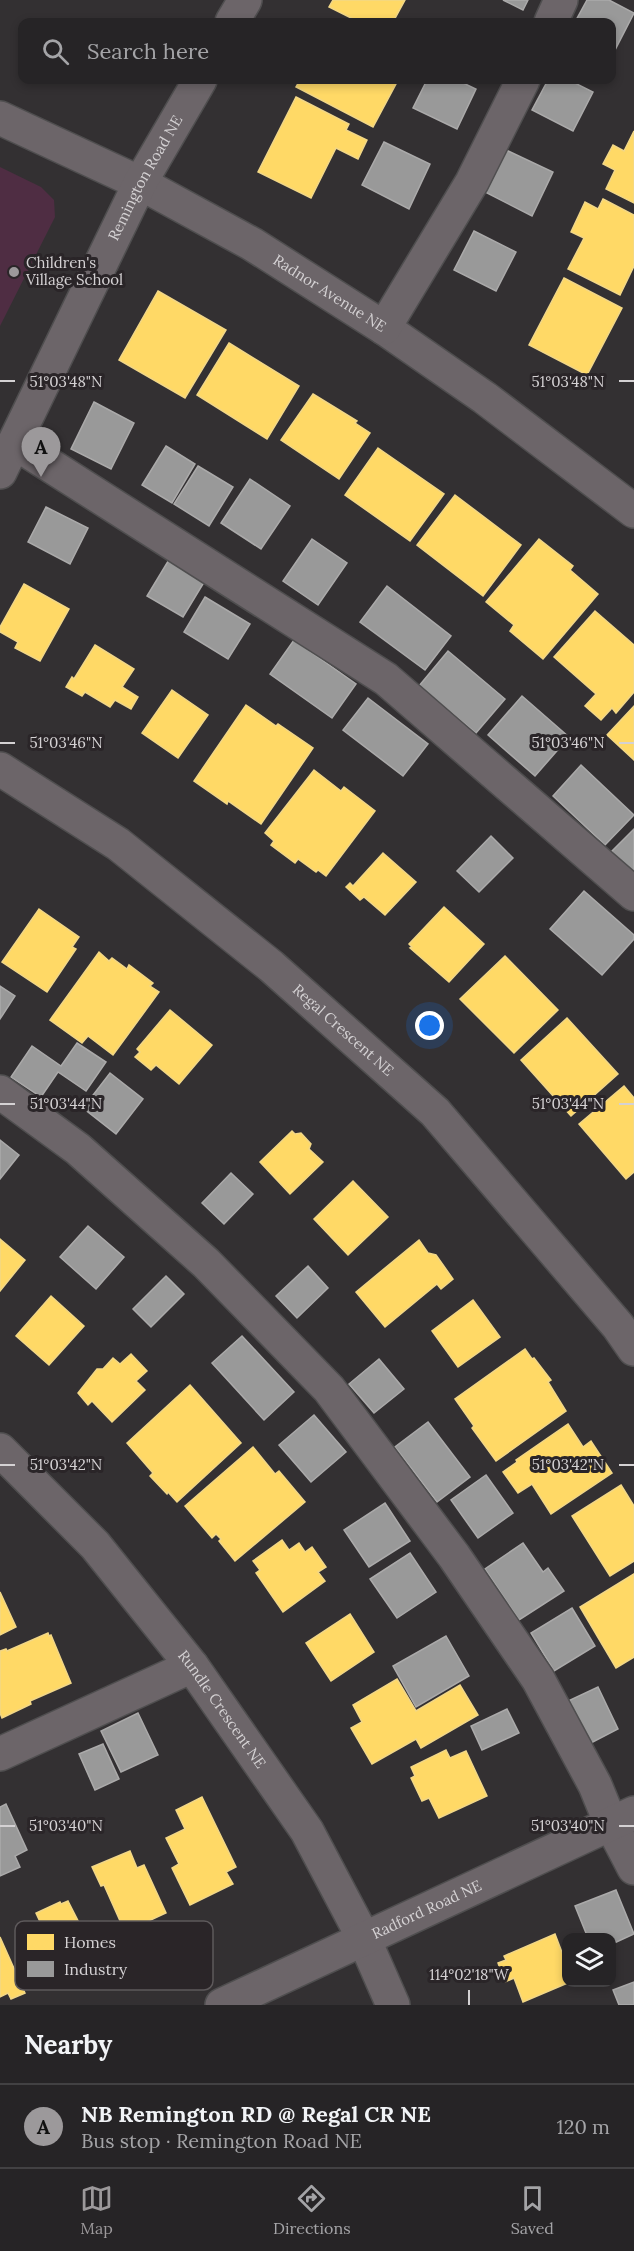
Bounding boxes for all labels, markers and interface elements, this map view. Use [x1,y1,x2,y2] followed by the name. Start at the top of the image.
[18,18,616,84] search box
[39,35,72,68] icon: search
[87,37,209,65] text: Search here
[104,112,186,244] street label: Remington Road NE
[270,250,390,336] street label: Radnor Avenue NE
[25,253,123,289] place label: Children's Village School
[7,265,21,279] marker: Children's Village School
[30,372,103,391] text: 51°03'48"N
[532,372,605,391] text: 51°03'48"N
[22,428,60,477] pin: A
[29,733,103,752] text: 51°03'46"N
[531,733,605,752] text: 51°03'46"N
[289,980,398,1080] street label: Regal Crescent NE
[415,1011,444,1040] your location
[30,1094,102,1113] text: 51°03'44"N
[532,1094,604,1113] text: 51°03'44"N
[30,1455,102,1474] text: 51°03'42"N
[532,1455,604,1474] text: 51°03'42"N
[174,1646,270,1772] street label: Rundle Crescent NE
[29,1816,103,1835] text: 51°03'40"N
[531,1816,605,1835] text: 51°03'40"N
[369,1875,485,1943] street label: Radford Road NE
[15,1921,213,1990] legend
[64,1932,116,1952] text: Homes
[562,1933,616,1987] map controls
[562,1933,616,1987] button: layers
[64,1959,128,1979] text: Industry
[429,1965,510,1984] text: 114°02'18"W
[24,2028,112,2061] text: Nearby
[81,2100,431,2128] text: NB Remington RD @ Regal CR NE
[37,2114,50,2139] text: A
[556,2114,610,2139] text: 120 m
[81,2128,362,2153] text: Bus stop · Remington Road NE
[80,2182,113,2238] tab: Map
[273,2182,351,2238] tab: Directions
[511,2182,554,2238] tab: Saved

